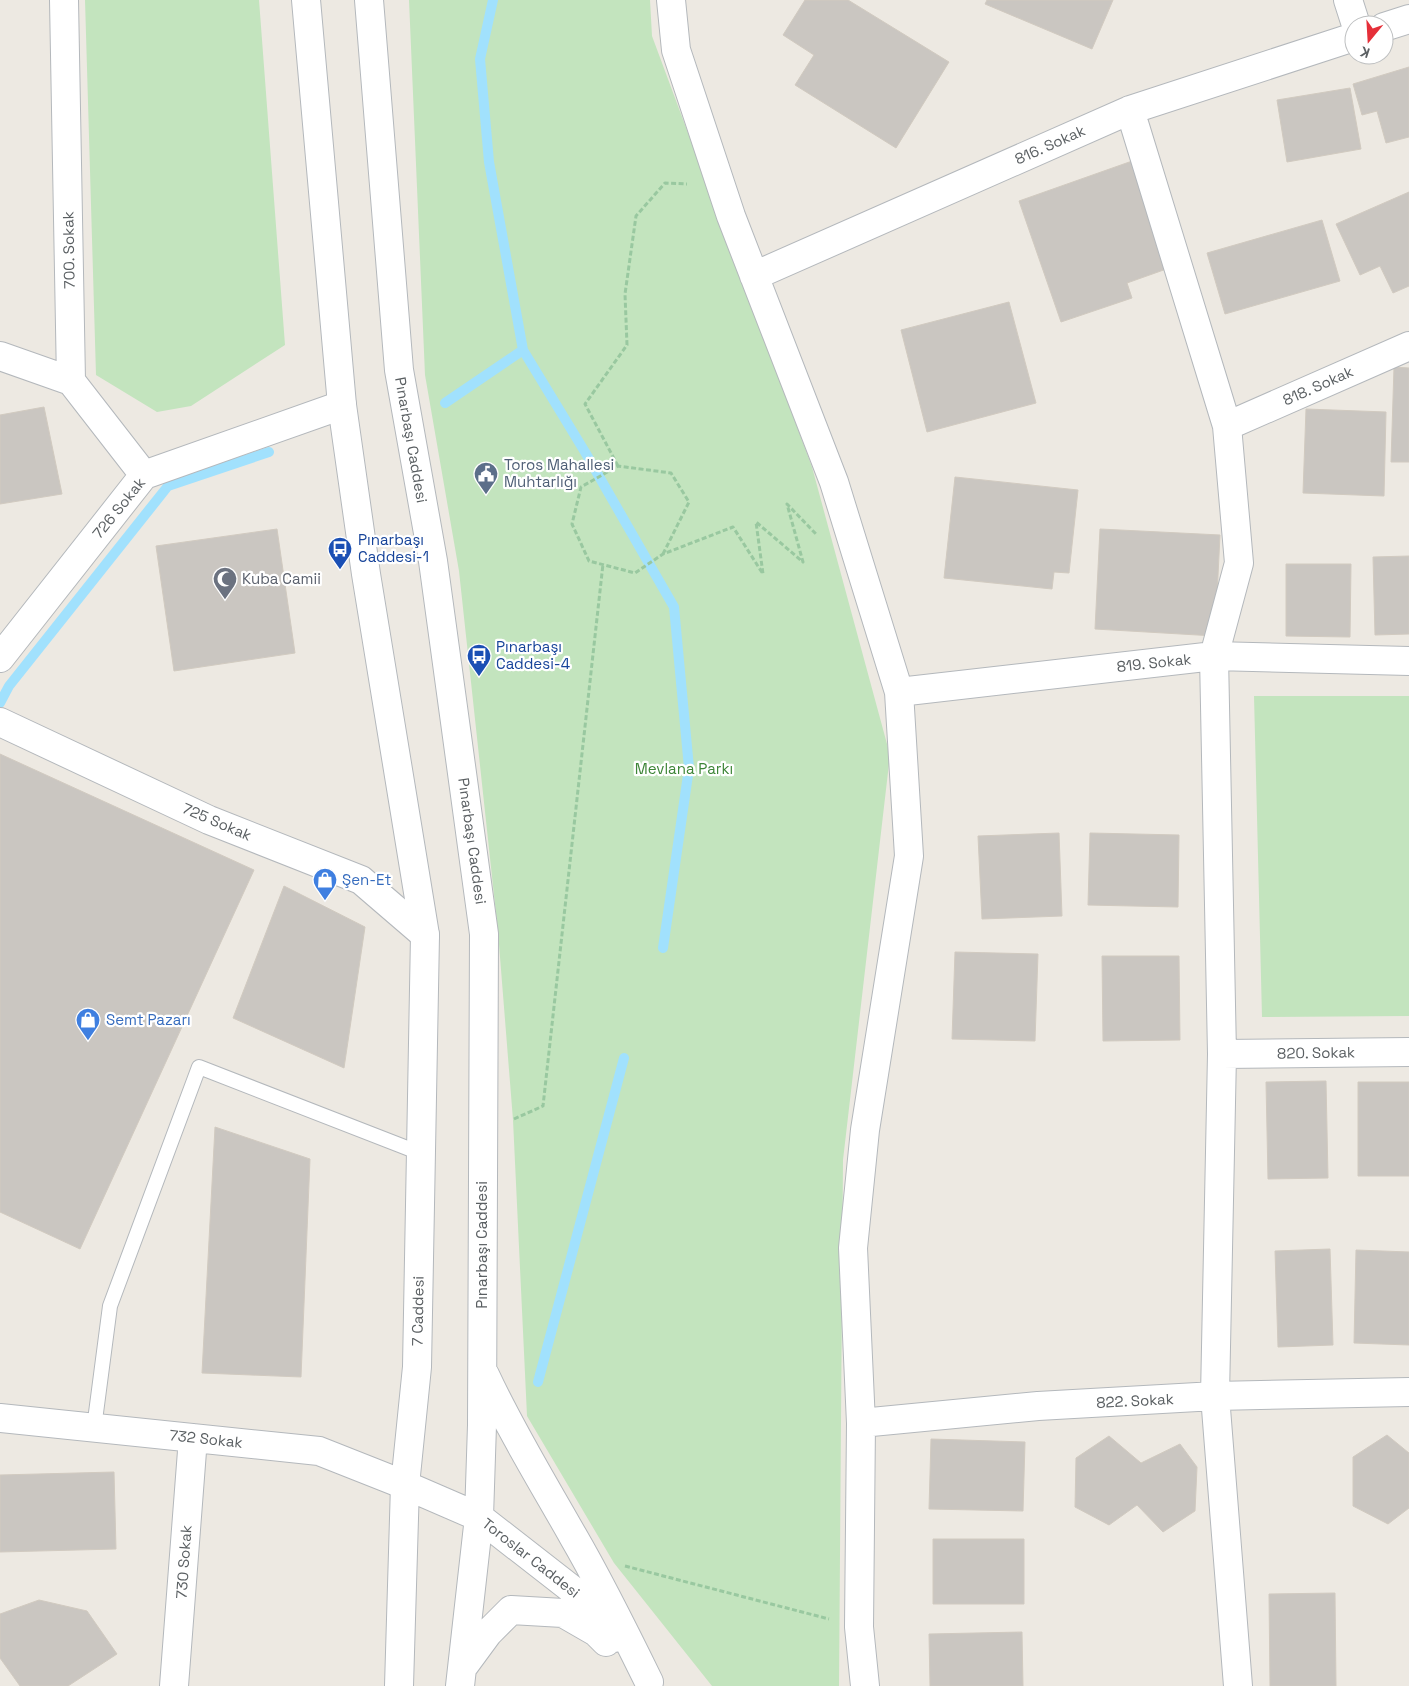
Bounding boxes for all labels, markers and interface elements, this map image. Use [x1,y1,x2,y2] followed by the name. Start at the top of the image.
[1344,15,1394,65] north arrow
[1358,42,1372,62] text: K
[1012,121,1088,168] street label: 816. Sokak
[58,211,79,289] street label: 700. Sokak
[1280,362,1356,410] street label: 818. Sokak
[391,375,432,504] street label: Pınarbaşı Caddesi
[504,455,614,491] place label: Toros Mahallesi Muhtarlığı
[473,461,499,495] public building icon: Toros Mahallesi Muhtarlığı
[88,473,149,542] street label: 726 Sokak
[358,530,429,566] place label: Pınarbaşı Caddesi-1
[327,536,353,570] bus stop icon: Pınarbaşı Caddesi-1
[212,566,238,600] mosque icon: Kuba Camii
[242,569,321,588] place label: Kuba Camii
[496,637,570,673] place label: Pınarbaşı Caddesi-4
[466,643,492,677] bus stop icon: Pınarbaşı Caddesi-4
[1116,649,1192,676] street label: 819. Sokak
[635,759,733,778] park label: Mevlana Parkı
[454,776,491,905] street label: Pınarbaşı Caddesi
[180,798,255,845] street label: 725 Sokak
[312,867,338,901] shop icon: Şen-Et
[342,870,392,889] place label: Şen-Et
[75,1007,101,1041] shop icon: Semt Pazarı
[106,1010,191,1029] place label: Semt Pazarı
[1277,1042,1355,1063] street label: 820. Sokak
[472,1181,491,1309] street label: Pınarbaşı Caddesi
[407,1276,428,1346] street label: 7 Caddesi
[1096,1389,1174,1412] street label: 822. Sokak
[169,1425,244,1452] street label: 732 Sokak
[479,1514,584,1602] street label: Toroslar Caddesi
[171,1524,196,1600] street label: 730 Sokak

